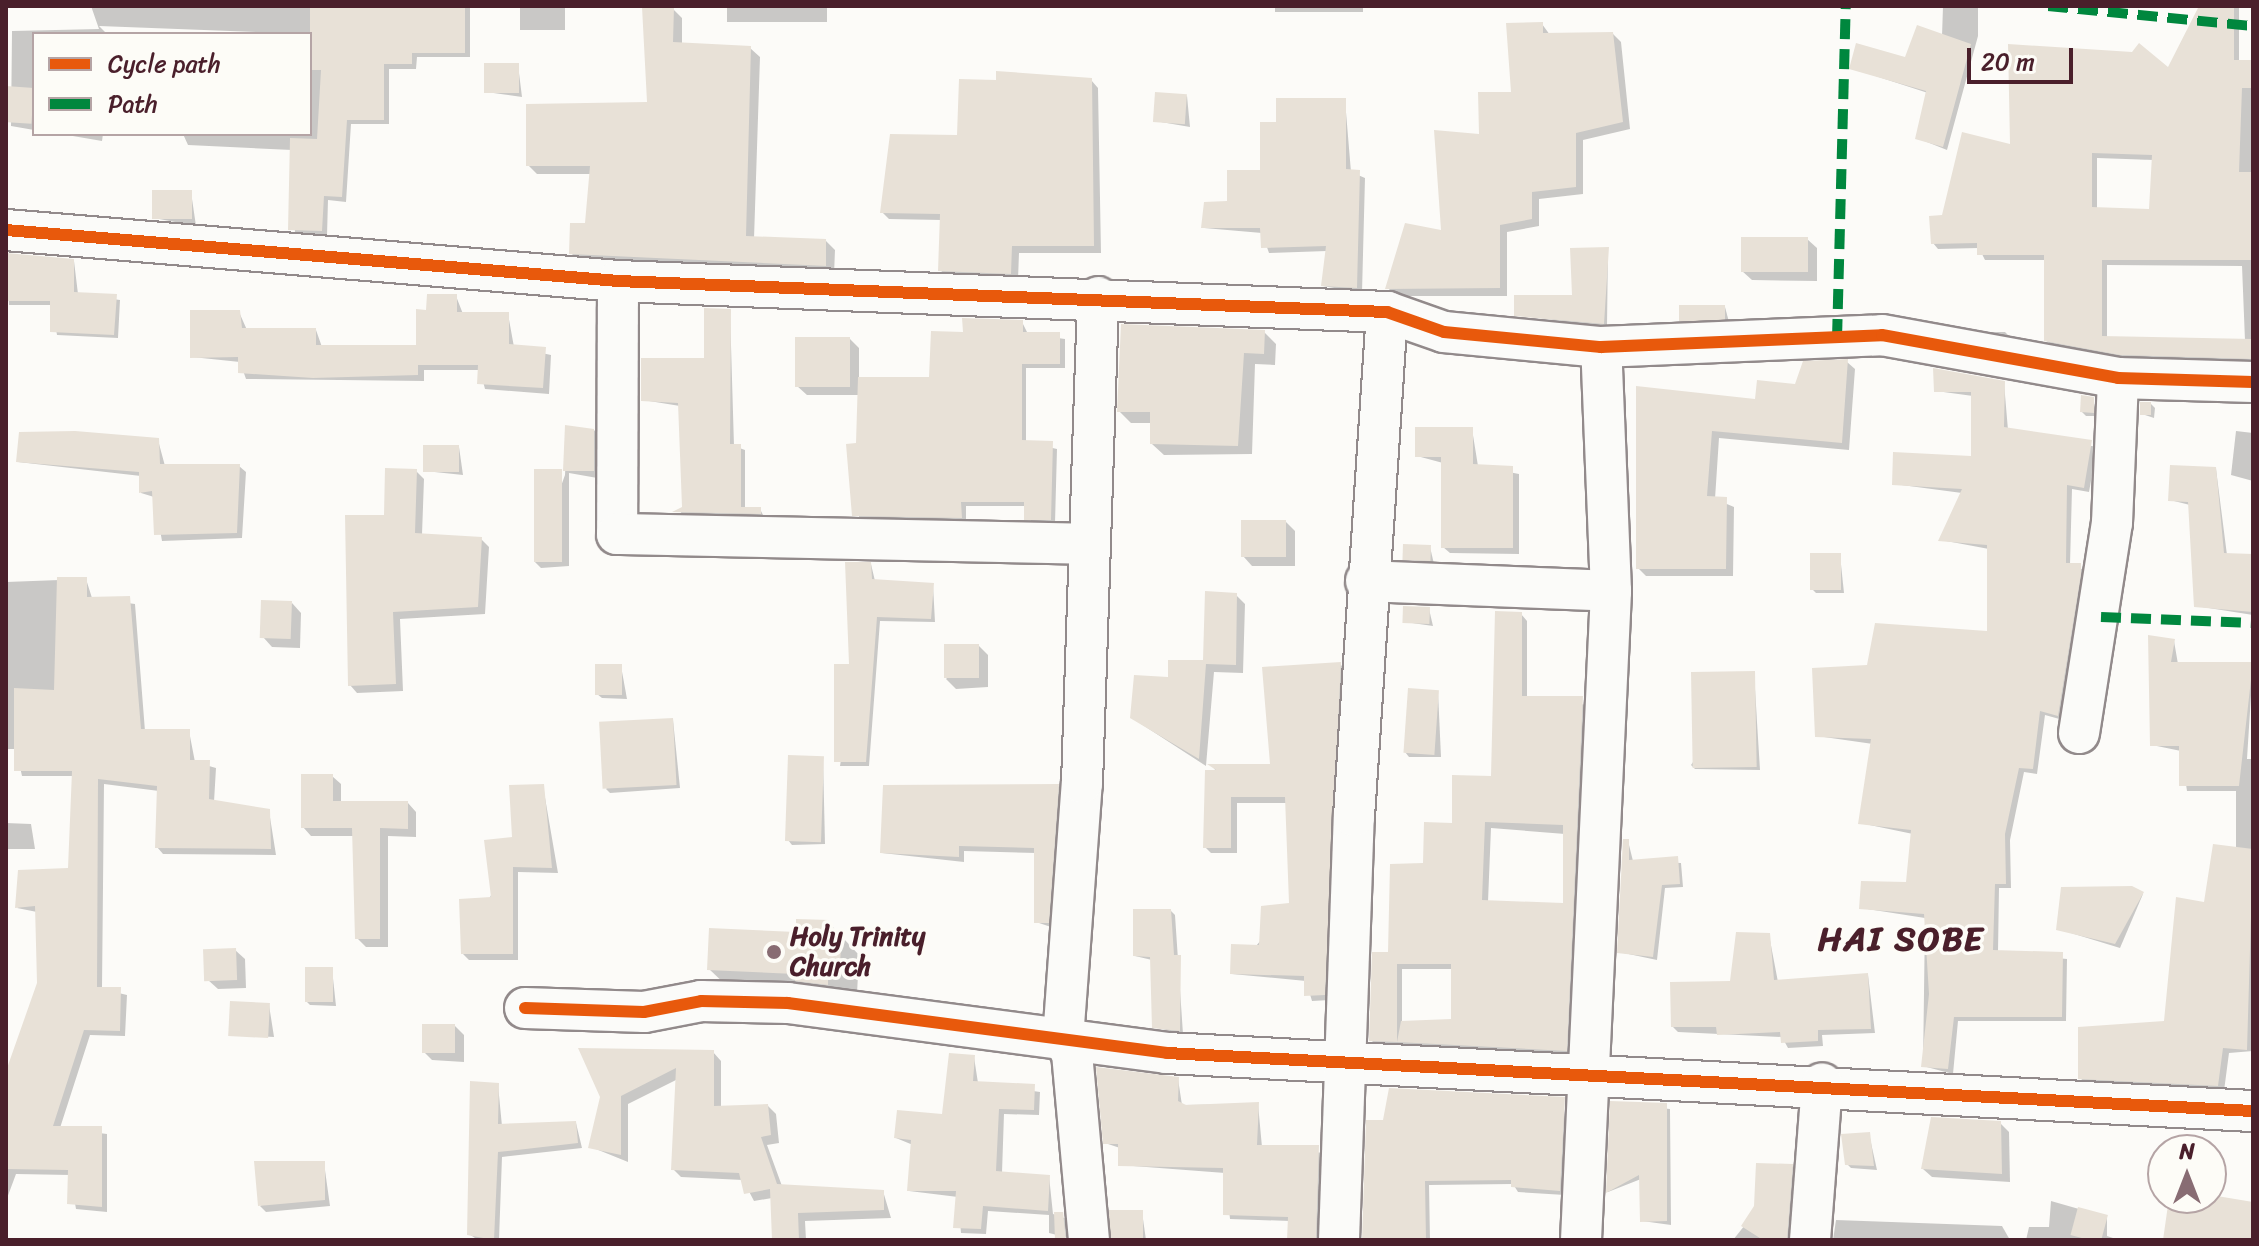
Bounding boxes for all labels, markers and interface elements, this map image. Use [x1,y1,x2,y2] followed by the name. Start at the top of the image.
[32,32,312,136] legend
[1971,32,2077,82] scale bar
[1981,41,2035,83] text: 20 m
[108,43,221,85] text: Cycle path
[108,83,158,125] text: Path
[1818,920,1984,960] district label: HAI SOBE
[790,921,924,982] place label: Holy Trinity Church
[765,943,783,961] marker: Holy Trinity Church
[2179,1132,2195,1171] text: N
[2147,1134,2227,1214] north arrow

